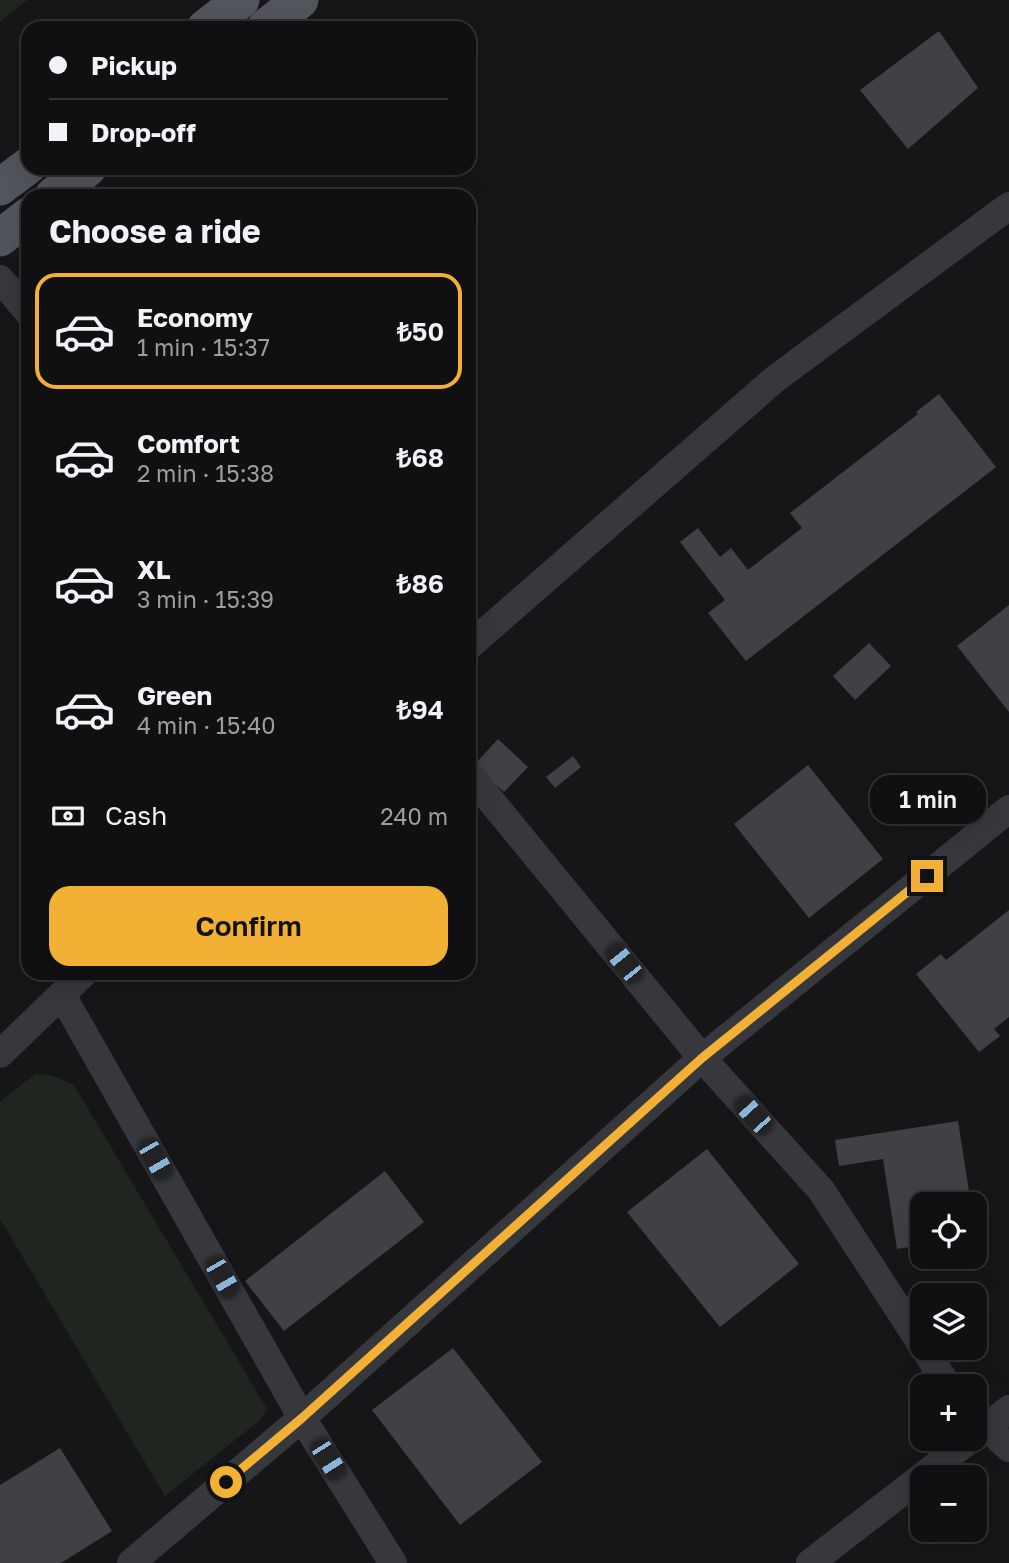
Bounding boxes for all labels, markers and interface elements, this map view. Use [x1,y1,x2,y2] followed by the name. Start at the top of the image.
[91,50,177,81] text: Pickup
[91,117,196,148] text: Drop-off
[49,212,261,250] text: Choose a ride
[53,300,116,363] icon: car
[137,302,253,333] text: Economy
[397,316,444,347] text: ₺50
[137,333,270,361] text: 1 min · 15:37
[53,426,116,489] icon: car
[137,428,240,459] text: Comfort
[397,442,444,473] text: ₺68
[137,459,274,487] text: 2 min · 15:38
[53,552,116,615] icon: car
[137,554,171,585] text: XL
[397,568,444,599] text: ₺86
[137,585,274,613] text: 3 min · 15:39
[53,678,116,741] icon: car
[137,680,212,711] text: Green
[397,694,444,725] text: ₺94
[137,711,276,739] text: 4 min · 15:40
[869,774,985,824] callout: 1 min
[899,785,957,813] text: 1 min
[49,797,87,835] icon: cash
[105,800,167,831] text: Cash
[380,802,448,830] text: 240 m
[911,860,943,892] route end
[49,886,448,966] button: Confirm
[603,940,646,986] car
[732,1092,775,1138] car
[136,1136,175,1182] car
[910,1192,987,1542] map controls
[910,1192,987,1269] button: locate
[203,1254,242,1300] car
[910,1283,987,1360] button: layers
[910,1374,987,1451] button: +
[308,1436,349,1482] car
[910,1465,987,1542] button: −
[210,1466,242,1498] route start

